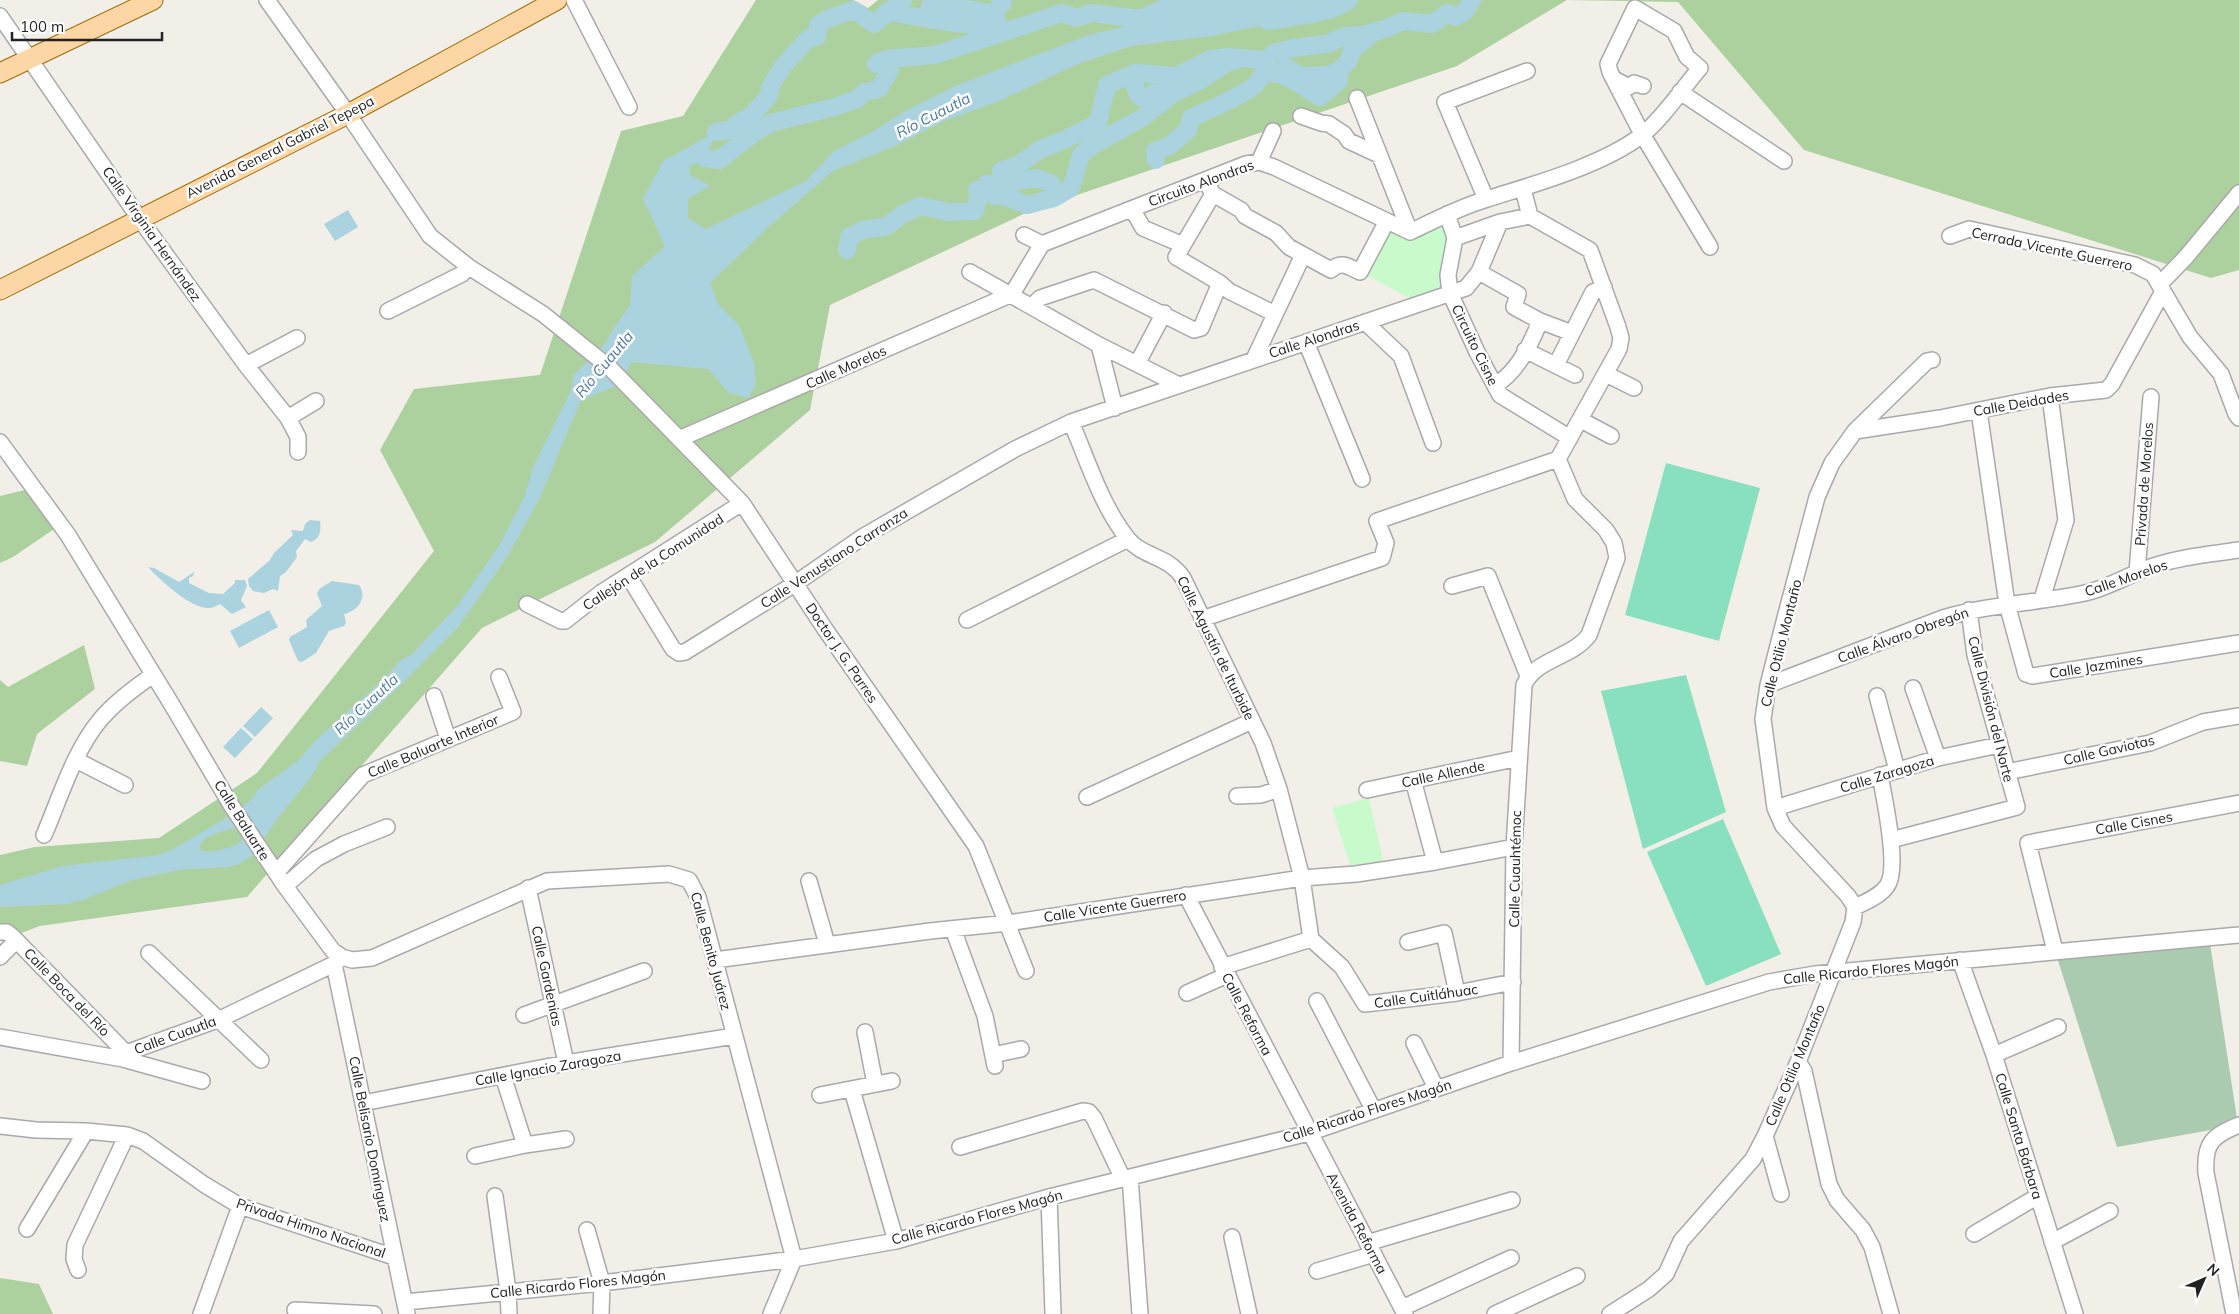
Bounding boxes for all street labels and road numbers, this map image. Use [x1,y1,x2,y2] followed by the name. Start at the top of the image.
[183,92,377,202] street label: Avenida General Gabriel Tepepa
[1146,155,1256,210] street label: Circuito Alondras
[99,163,205,305] street label: Calle Virginia Hernández
[1970,223,2134,275] street label: Cerrada Vicente Guerrero
[1448,301,1502,389] street label: Circuito Cisne
[1266,316,1362,362] street label: Calle Alondras
[803,341,889,393] street label: Calle Morelos
[1972,386,2070,420] street label: Calle Deidades
[2131,421,2157,547] street label: Privada de Morelos
[757,504,911,612] street label: Calle Venustiano Carranza
[579,510,727,614] street label: Callejón de la Comunidad
[2082,555,2170,601] street label: Calle Morelos
[1173,573,1259,723] street label: Calle Agustín de Iturbide
[1756,577,1806,709] street label: Calle Otilio Montaño
[802,599,882,707] street label: Doctor J. G. Parres
[1835,603,1971,667] street label: Calle Álvaro Obregón
[1964,634,2018,784] street label: Calle División del Norte
[2048,650,2144,682] street label: Calle Jazmines
[365,710,502,782] street label: Calle Baluarte Interior
[2062,731,2156,769] street label: Calle Gaviotas
[1838,751,1936,797] street label: Calle Zaragoza
[1400,756,1486,792] street label: Calle Allende
[210,777,274,863] street label: Calle Baluarte
[2094,807,2174,839] street label: Calle Cisnes
[1505,810,1525,928] street label: Calle Cuauhtémoc
[1042,886,1188,926] street label: Calle Vicente Guerrero
[687,890,735,1012] street label: Calle Benito Juárez
[528,924,566,1028] street label: Calle Gardenias
[20,944,114,1040] street label: Calle Boca del Río
[1782,952,1960,988] street label: Calle Ricardo Flores Magón
[1218,970,1276,1058] street label: Calle Reforma
[1373,980,1479,1012] street label: Calle Cuitláhuac
[1761,1001,1829,1129] street label: Calle Otilio Montaño
[131,1012,219,1058] street label: Calle Cuautla
[473,1046,623,1090] street label: Calle Ignacio Zaragoza
[345,1055,395,1223] street label: Calle Belisario Domínguez
[1991,1071,2047,1201] street label: Calle Santa Bárbara
[1280,1075,1454,1147] street label: Calle Ricardo Flores Magón
[1323,1169,1391,1277] street label: Avenida Reforma
[889,1185,1065,1249] street label: Calle Ricardo Flores Magón
[234,1194,388,1262] street label: Privada Himno Nacional
[489,1266,667,1302] street label: Calle Ricardo Flores Magón

